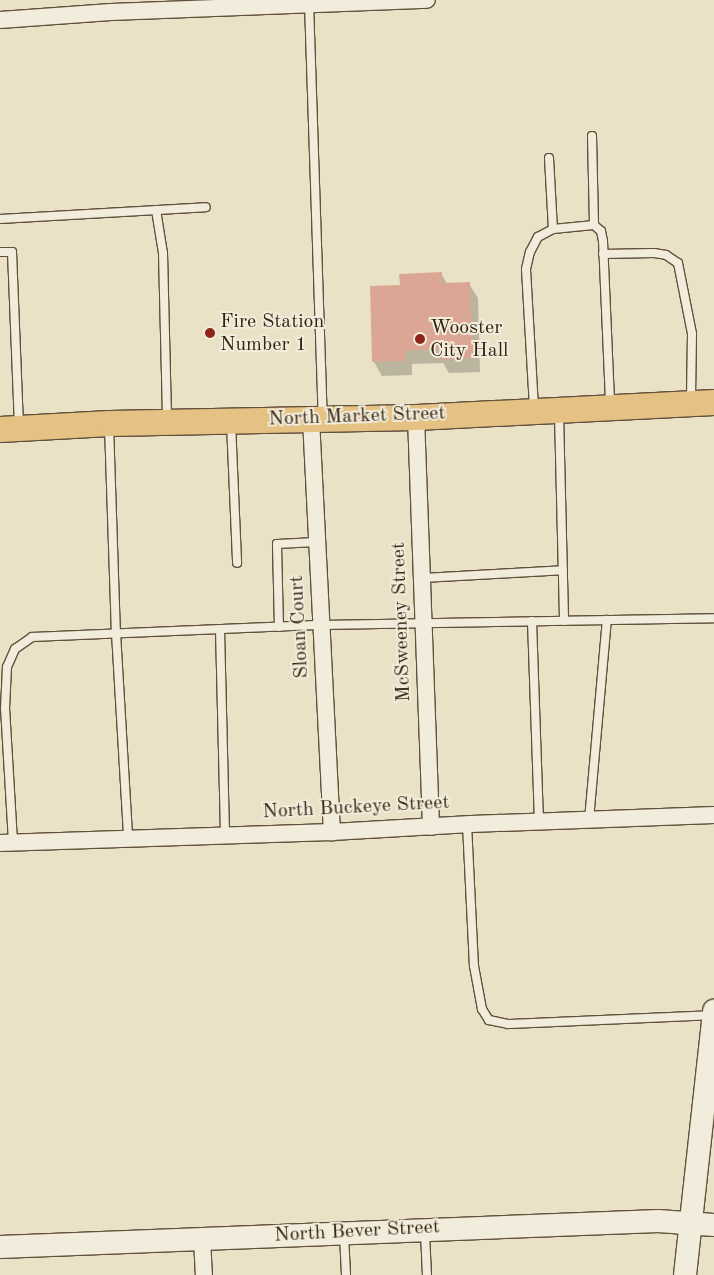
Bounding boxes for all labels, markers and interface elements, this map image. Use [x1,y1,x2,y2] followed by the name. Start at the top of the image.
[220,310,324,357] place label: Fire Station Number 1
[430,316,508,363] place label: Wooster City Hall
[204,327,216,339] marker: Fire Station Number 1
[414,333,426,345] marker: Wooster City Hall
[268,402,446,432] street label: North Market Street
[387,542,417,702] street label: McSweeney Street
[285,575,315,679] street label: Sloan Court
[262,791,450,825] street label: North Buckeye Street
[274,1216,440,1248] street label: North Bever Street

